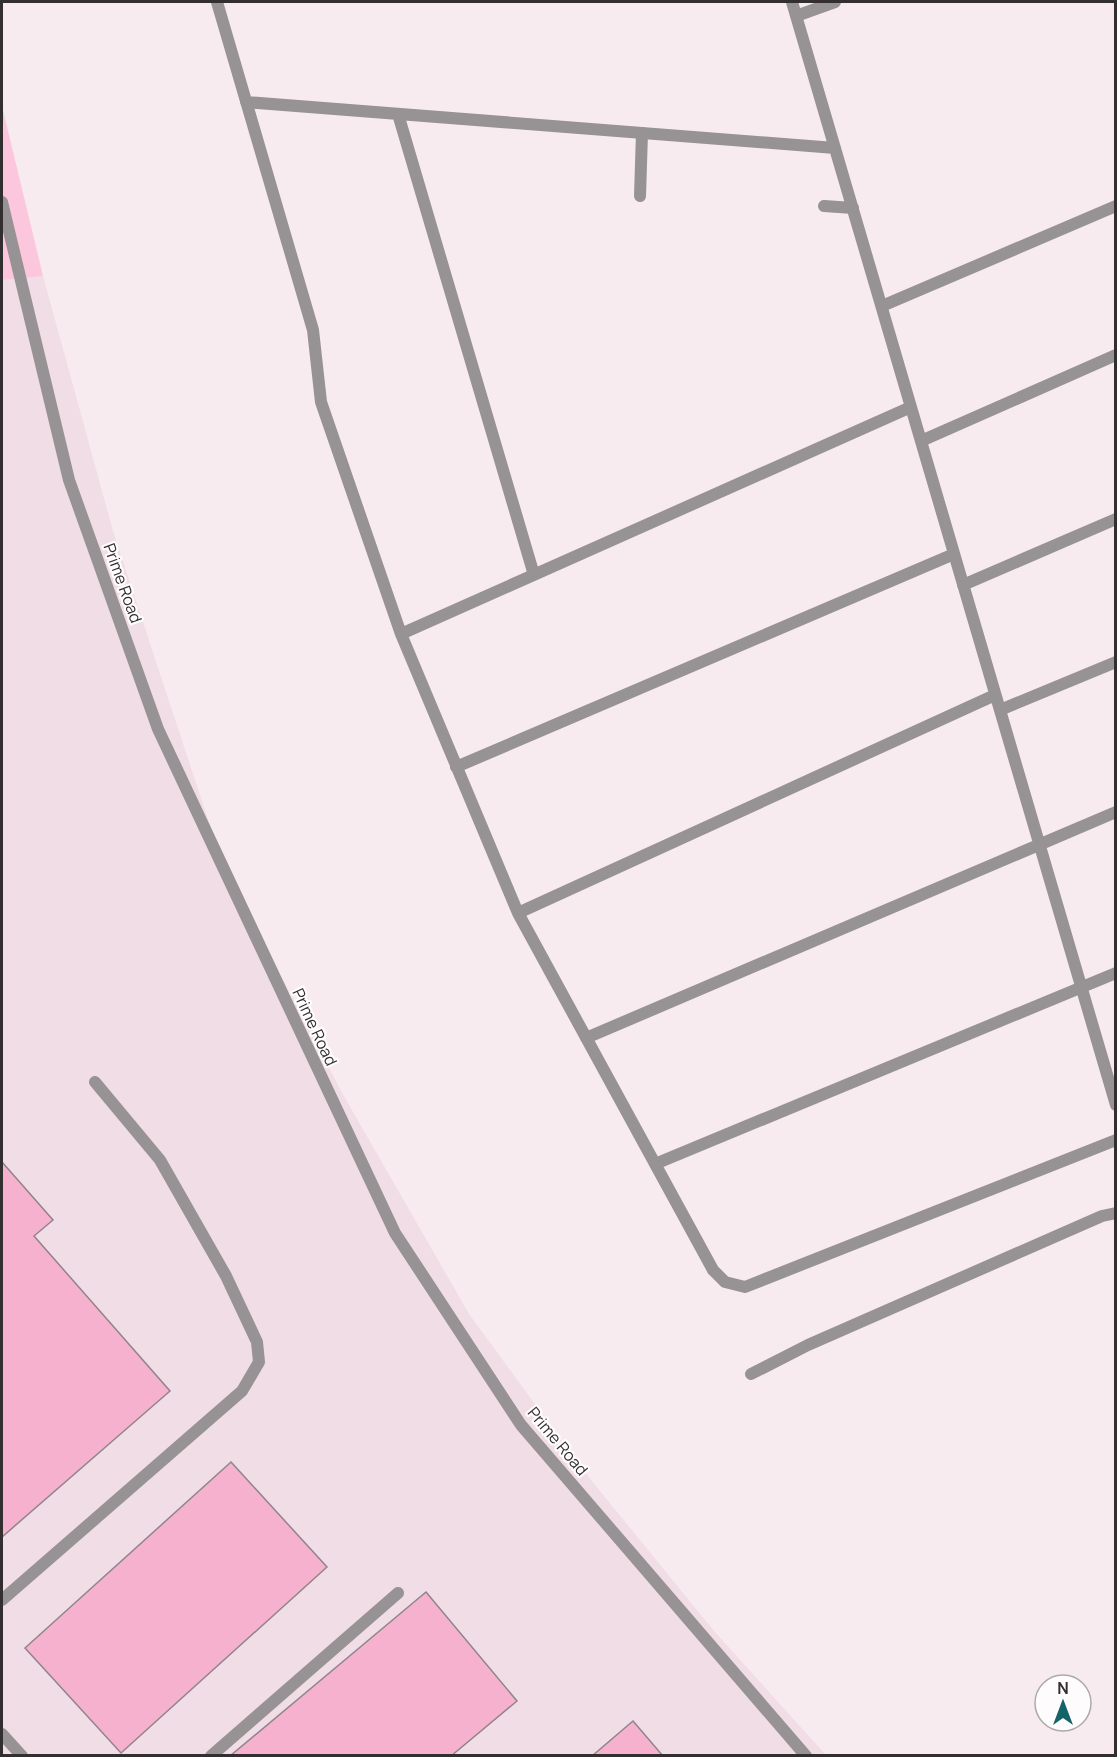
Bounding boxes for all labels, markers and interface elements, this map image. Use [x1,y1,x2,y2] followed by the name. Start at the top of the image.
[98,540,148,626] street label: Prime Road
[287,985,343,1069] street label: Prime Road
[523,1402,593,1480] street label: Prime Road
[1033,1673,1093,1733] north arrow
[1057,1677,1069,1699] text: N

